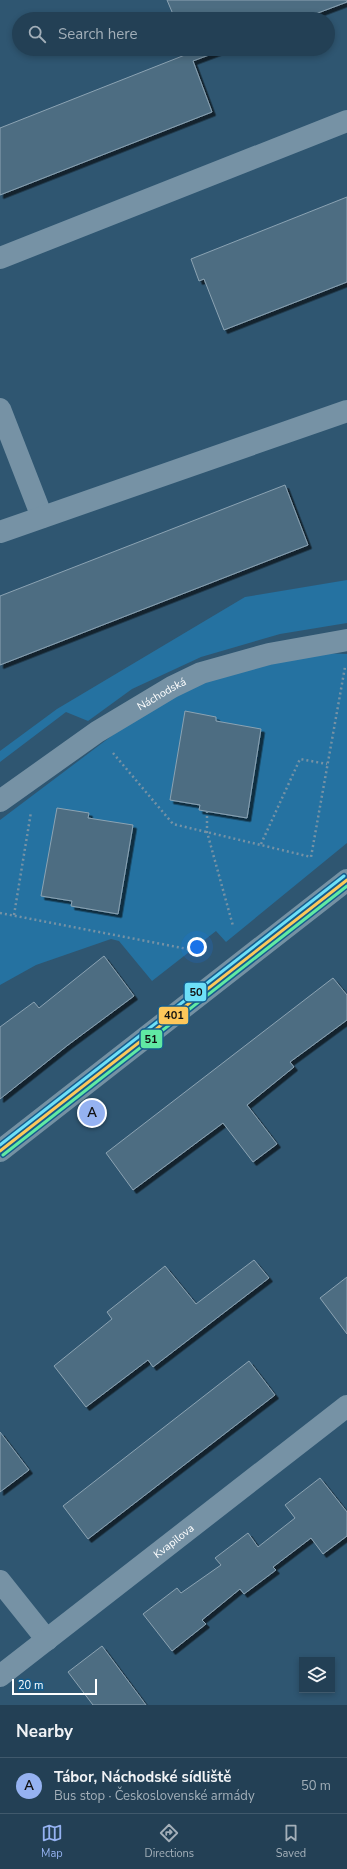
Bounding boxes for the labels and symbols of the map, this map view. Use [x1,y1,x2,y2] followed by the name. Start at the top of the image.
[134,674,189,714] street label: Náchodská
[187,937,207,957] your location
[184,982,207,1002] line badge: 50
[189,985,203,1000] text: 50
[158,1006,189,1025] line badge: 401
[164,1008,184,1023] text: 401
[140,1029,163,1049] line badge: 51
[144,1032,158,1047] text: 51
[79,1098,105,1128] pin: A
[150,1520,197,1561] street label: Kvapilova
[12,1677,97,1696] scale bar

